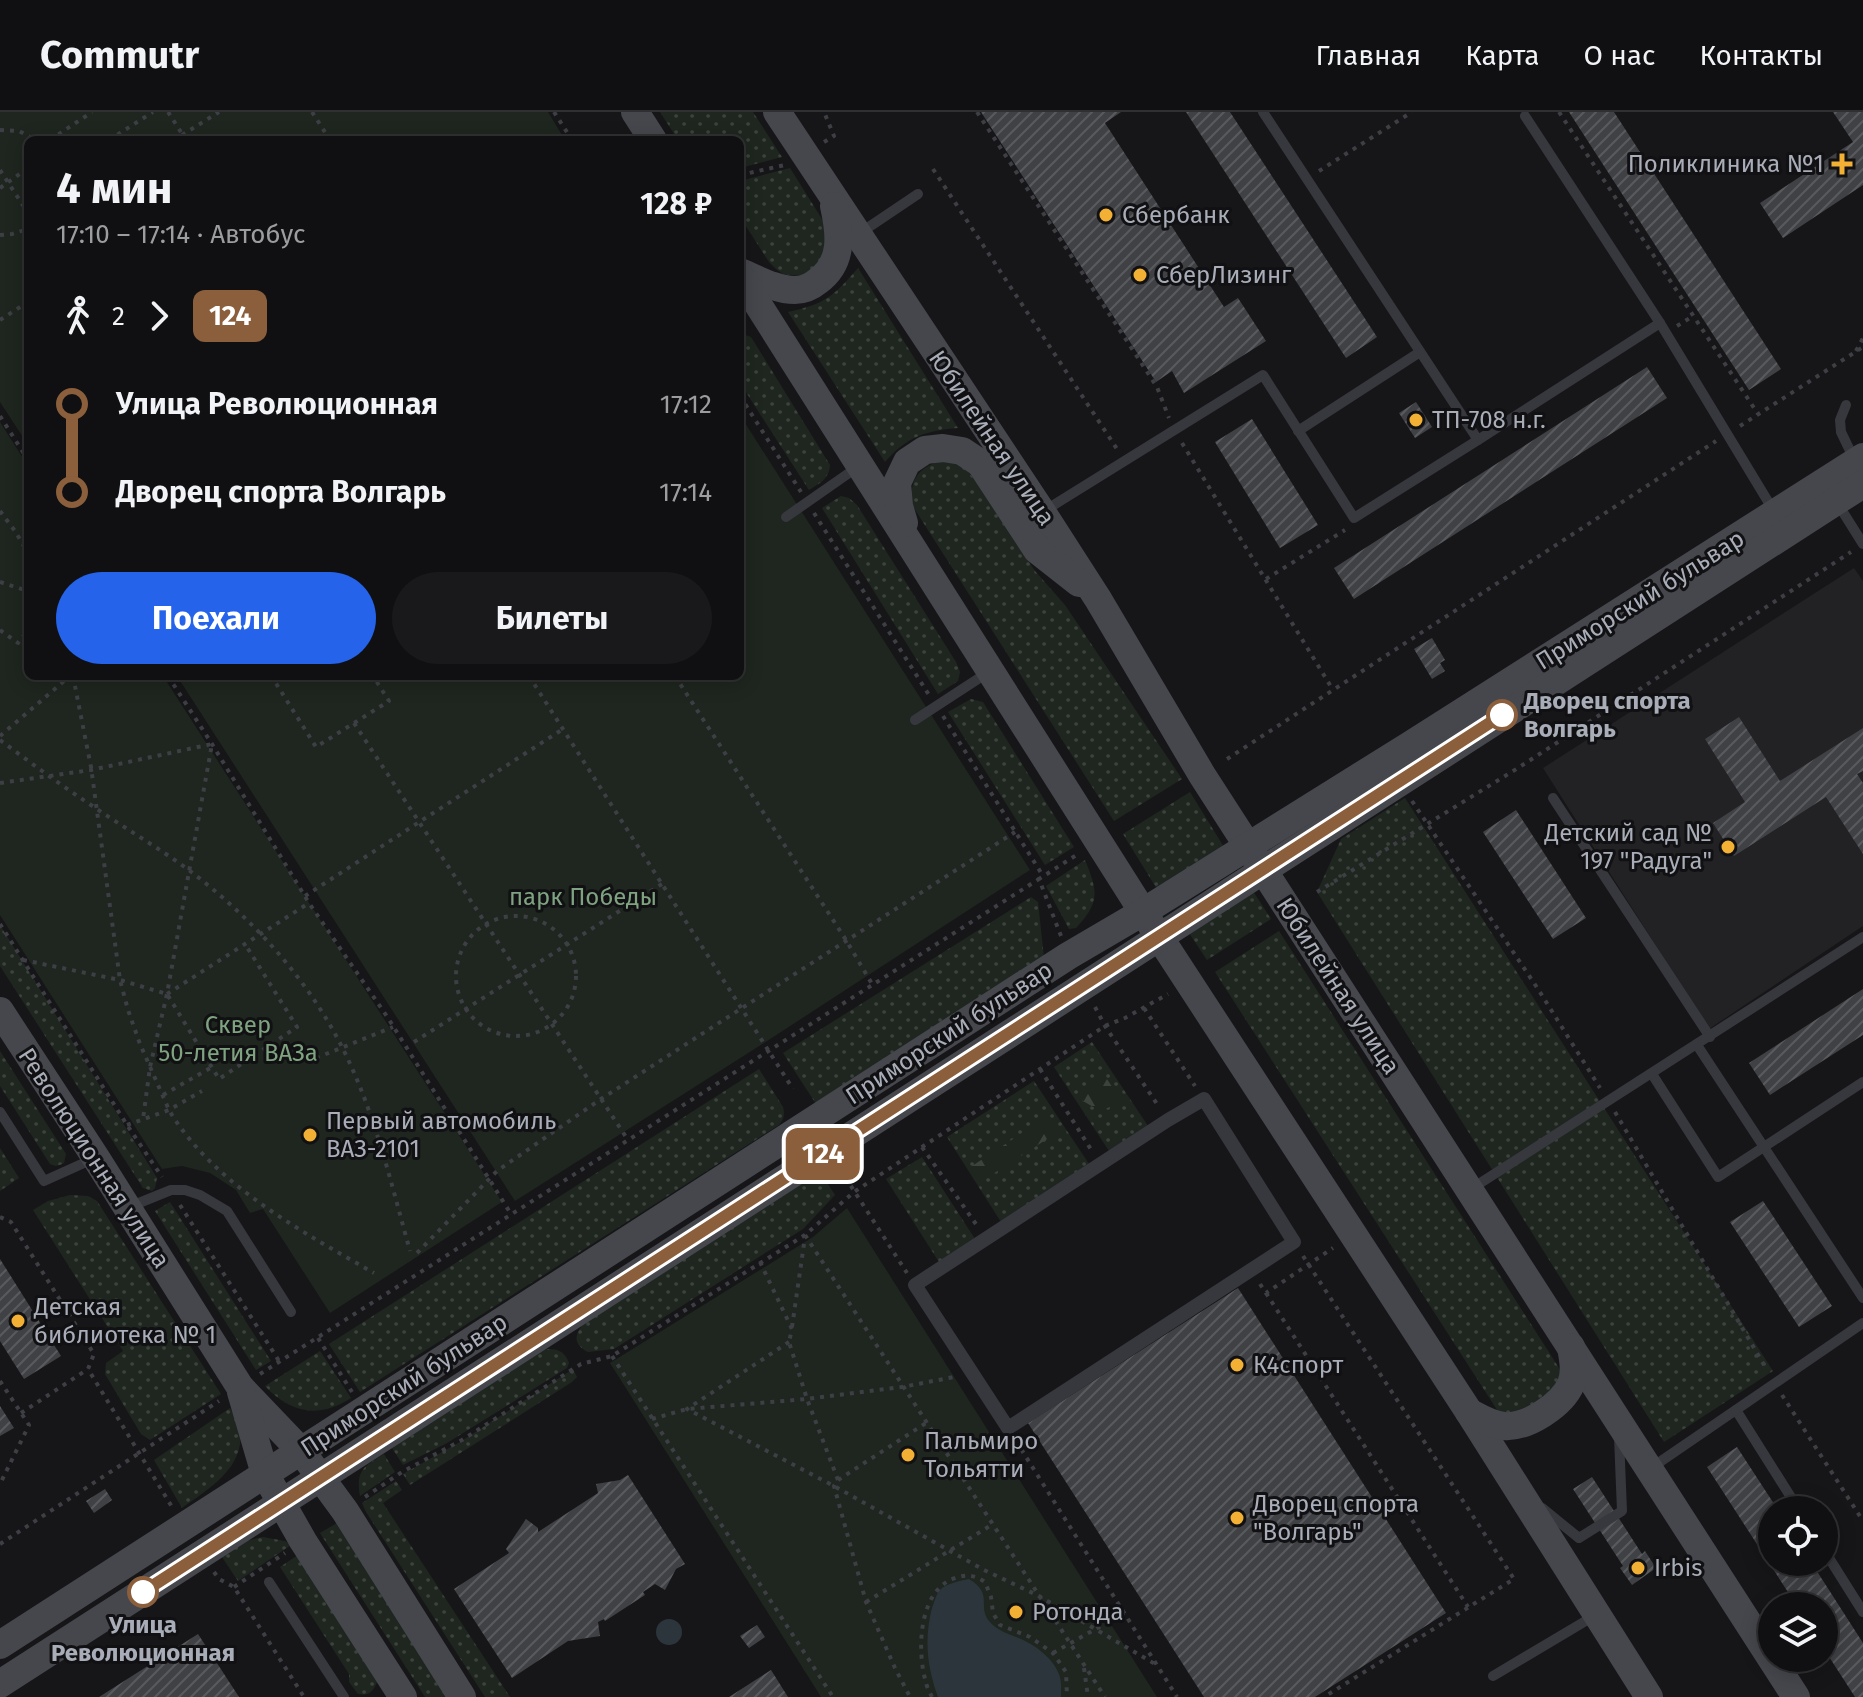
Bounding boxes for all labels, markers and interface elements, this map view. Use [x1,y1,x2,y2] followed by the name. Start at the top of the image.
[40,32,199,78] text: Commutr
[1315,39,1421,72] text: Главная
[1465,39,1539,72] text: Карта
[1583,39,1655,72] text: О нас
[1699,39,1823,72] text: Контакты
[1628,150,1824,178] place label: Поликлиника №1
[1831,153,1853,175] marker: Поликлиника №1
[56,162,173,215] text: 4 мин
[640,186,712,222] text: 128 ₽
[1122,201,1230,229] place label: Сбербанк
[1097,206,1115,224] marker: Сбербанк
[56,219,306,250] text: 17:10 – 17:14 · Автобус
[1156,261,1292,289] place label: СберЛизинг
[1131,266,1149,284] marker: СберЛизинг
[56,294,100,338] icon: walk
[137,294,181,338] icon: forward
[209,299,251,332] text: 124
[112,301,125,332] text: 2
[923,345,1061,531] street label: Юбилейная улица
[116,386,438,422] text: Улица Революционная
[660,389,712,420] text: 17:12
[1432,406,1546,434] place label: ТП-708 н.г.
[1407,411,1425,429] marker: ТП-708 н.г.
[116,474,446,510] text: Дворец спорта Волгарь
[659,477,712,508] text: 17:14
[1531,524,1749,676] street label: Приморский бульвар
[56,572,376,664] button: Поехали
[392,572,712,664] button: Билеты
[1523,687,1691,743] place label: Дворец спорта Волгарь
[1487,700,1517,730] marker: Дворец спорта Волгарь
[1544,819,1712,875] place label: Детский сад № 197 "Радуга"
[1719,838,1737,856] marker: Детский сад № 197 "Радуга"
[509,883,657,911] park label: парк Победы
[1270,892,1406,1080] street label: Юбилейная улица
[841,956,1057,1110] street label: Приморский бульвар
[158,1011,318,1067] park label: Сквер 50-летия ВАЗа
[12,1043,176,1273] street label: Революционная улица
[326,1107,556,1163] place label: Первый автомобиль ВАЗ-2101
[301,1126,319,1144] marker: Первый автомобиль ВАЗ-2101
[777,1128,869,1180] line badge: 124
[802,1137,844,1170] text: 124
[33,1293,216,1349] place label: Детская библиотека № 1
[296,1308,512,1462] street label: Приморский бульвар
[9,1312,27,1330] marker: Детская библиотека № 1
[1253,1351,1343,1379] place label: К4спорт
[1228,1356,1246,1374] marker: К4спорт
[924,1427,1038,1483] place label: Пальмиро Тольятти
[899,1446,917,1464] marker: Пальмиро Тольятти
[1252,1490,1419,1546] place label: Дворец спорта "Волгарь"
[1758,1496,1838,1672] map controls
[1758,1496,1838,1576] button: locate
[1228,1509,1246,1527] marker: Дворец спорта "Волгарь"
[1654,1554,1703,1582] place label: Irbis
[1629,1559,1647,1577] marker: Irbis
[128,1577,158,1607] marker: Улица Революционная
[1758,1592,1838,1672] button: layers
[1032,1598,1124,1626] place label: Ротонда
[1007,1603,1025,1621] marker: Ротонда
[51,1611,235,1667] place label: Улица Революционная

